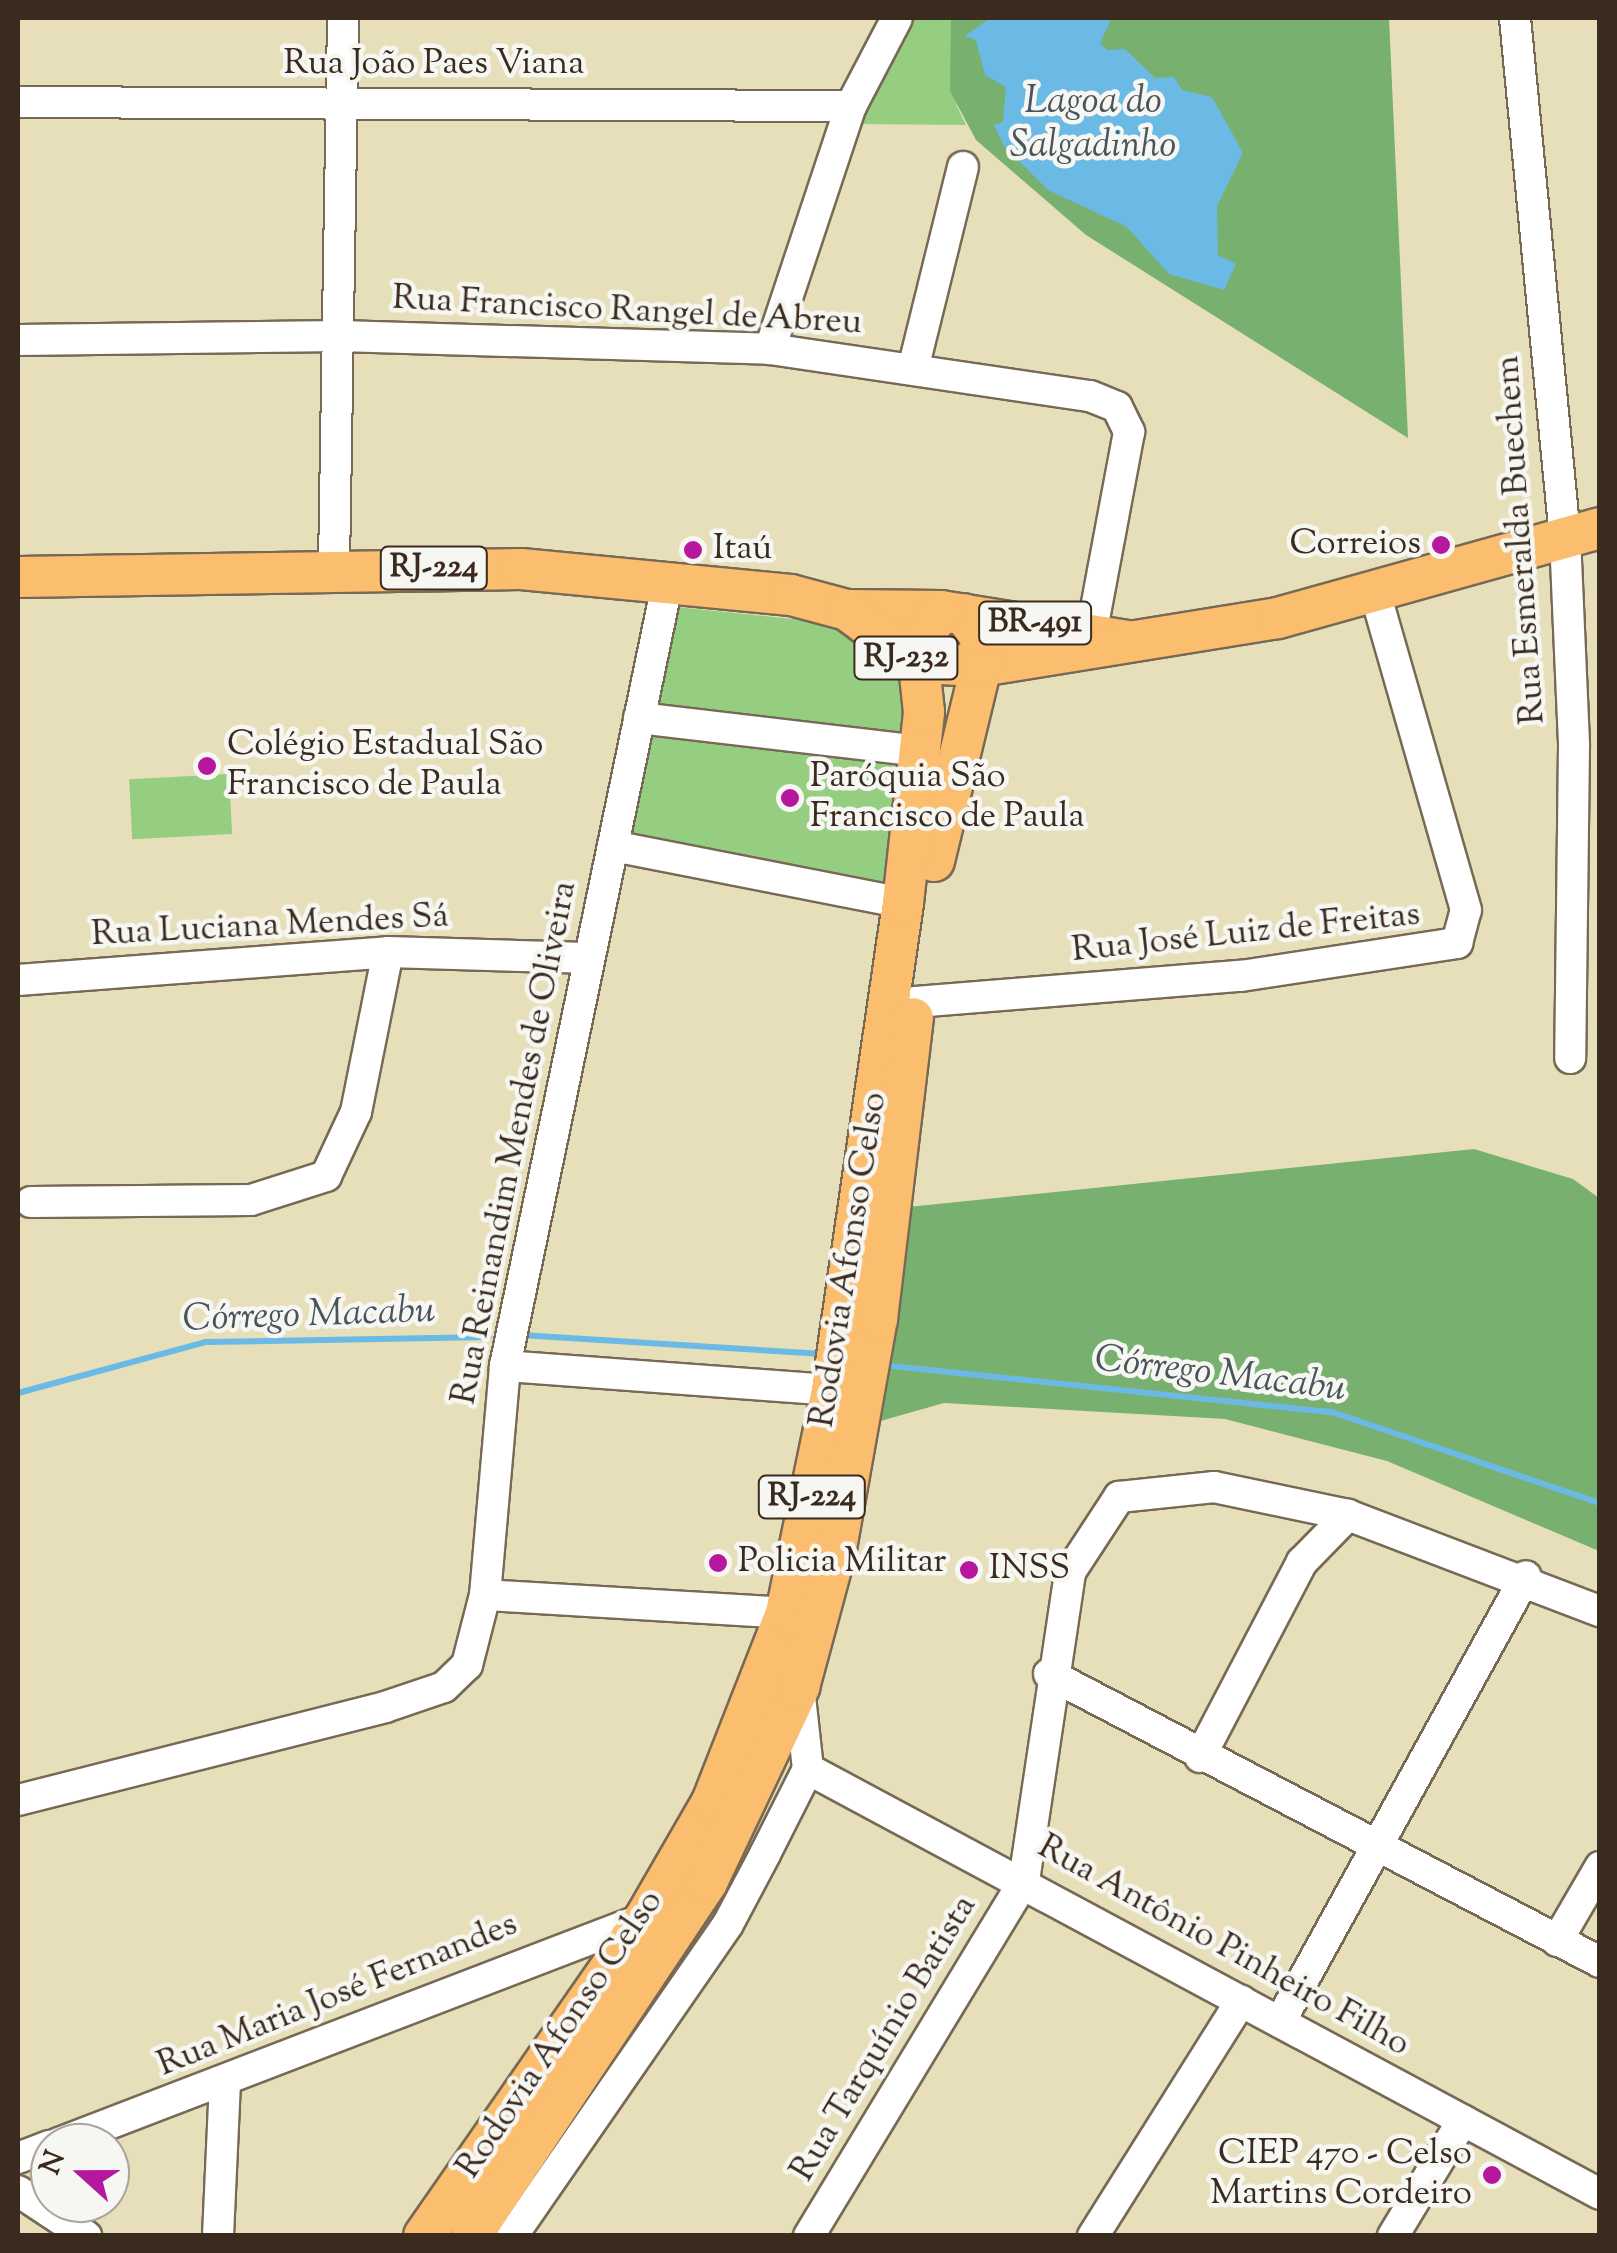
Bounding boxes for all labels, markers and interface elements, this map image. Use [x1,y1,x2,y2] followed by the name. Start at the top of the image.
[284,44,584,86] street label: Rua João Paes Viana
[1010,81,1176,170] water label: Lagoa do Salgadinho
[391,279,863,345] street label: Rua Francisco Rangel de Abreu
[1488,354,1556,726] street label: Rua Esmeralda Buechem
[1289,524,1421,566] place label: Correios
[713,529,772,571] place label: Itaú
[1430,534,1452,556] marker: Correios
[682,539,704,561] marker: Itaú
[379,541,489,595] road number: RJ-224
[978,596,1092,650] road number: BR-491
[851,631,961,685] road number: RJ-232
[227,725,543,807] place label: Colégio Estadual São Francisco de Paula
[196,755,218,777] marker: Colégio Estadual São Francisco de Paula
[810,757,1085,839] place label: Paróquia São Francisco de Paula
[779,787,801,809] marker: Paróquia São Francisco de Paula
[445,878,587,1408] street label: Rua Reinandim Mendes de Oliveira
[1070,895,1422,973] street label: Rua José Luiz de Freitas
[90,897,450,957] street label: Rua Luciana Mendes Sá
[803,1089,897,1431] street label: Rodovia Afonso Celso
[182,1290,436,1344] water label: Córrego Macabu
[1092,1338,1348,1414] water label: Córrego Macabu
[757,1470,867,1524] road number: RJ-224
[738,1542,946,1584] place label: Policia Militar
[989,1549,1070,1591] place label: INSS
[707,1552,729,1574] marker: Policia Militar
[958,1559,980,1581] marker: INSS
[1030,1827,1416,2067] street label: Rua Antônio Pinheiro Filho
[449,1883,673,2187] street label: Rodovia Afonso Celso
[783,1888,987,2190] street label: Rua Tarquínio Batista
[152,1905,524,2087] street label: Rua Maria José Fernandes
[30,2123,130,2223] north arrow
[1210,2134,1472,2216] place label: CIEP 470 - Celso Martins Cordeiro
[31,2145,77,2181] text: N
[1481,2164,1503,2186] marker: CIEP 470 - Celso Martins Cordeiro

